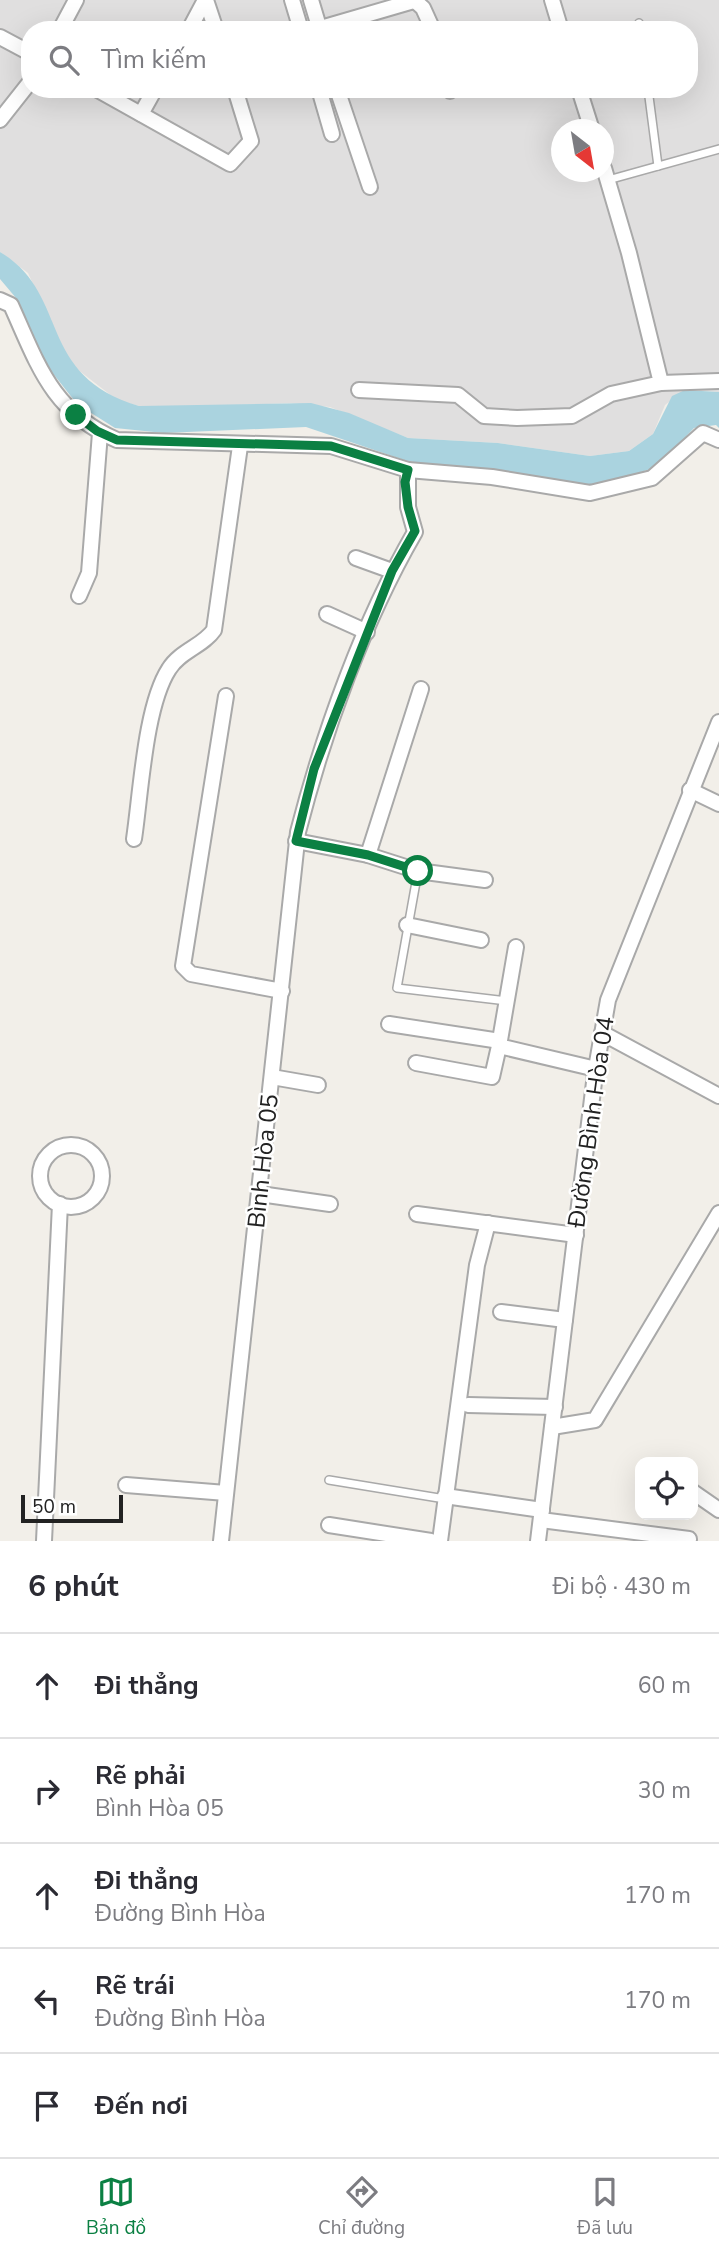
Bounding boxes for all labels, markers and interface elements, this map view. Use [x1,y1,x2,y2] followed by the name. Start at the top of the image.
[21,21,698,98] search box
[45,41,83,79] icon: search
[101,42,207,77] text: Tìm kiếm
[551,119,614,182] north arrow
[60,399,91,430] route end
[402,855,433,886] route start
[560,1014,622,1231] street label: Đường Bình Hòa 04
[240,1092,286,1230] street label: Bình Hòa 05
[635,1457,698,1520] map controls
[635,1457,698,1520] button: locate
[21,1492,122,1524] scale bar
[32,1494,76,1520] text: 50 m
[28,1566,119,1607] text: 6 phút
[552,1571,691,1602] text: Đi bộ · 430 m
[28,1667,66,1705] icon: ahead
[95,1668,199,1703] text: Đi thẳng
[638,1670,691,1701] text: 60 m
[95,1758,185,1793] text: Rẽ phải
[28,1772,66,1810] icon: right
[638,1775,691,1806] text: 30 m
[95,1793,224,1824] text: Bình Hòa 05
[95,1863,199,1898] text: Đi thẳng
[28,1877,66,1915] icon: ahead
[624,1880,691,1911] text: 170 m
[95,1898,266,1929] text: Đường Bình Hòa
[95,1968,175,2003] text: Rẽ trái
[28,1982,66,2020] icon: left
[624,1985,691,2016] text: 170 m
[95,2003,266,2034] text: Đường Bình Hòa
[28,2087,66,2125] icon: arrive
[95,2088,188,2123] text: Đến nơi
[86,2173,146,2241] tab: Bản đồ
[318,2173,405,2241] tab: Chỉ đường
[577,2173,633,2241] tab: Đã lưu

